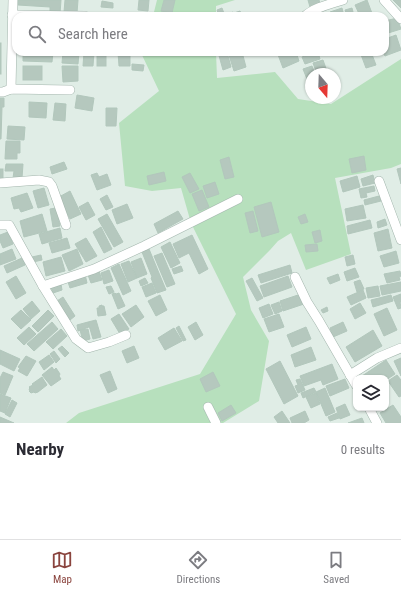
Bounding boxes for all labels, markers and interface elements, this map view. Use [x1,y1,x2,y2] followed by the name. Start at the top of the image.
[12,12,389,56] search box
[26,23,48,45] icon: search
[58,25,128,43] text: Search here
[305,68,341,104] north arrow
[353,375,389,411] map controls
[353,375,389,411] button: layers
[16,439,64,459] text: Nearby
[341,442,385,457] text: 0 results
[51,549,73,586] tab: Map
[176,549,220,586] tab: Directions
[323,549,350,586] tab: Saved

